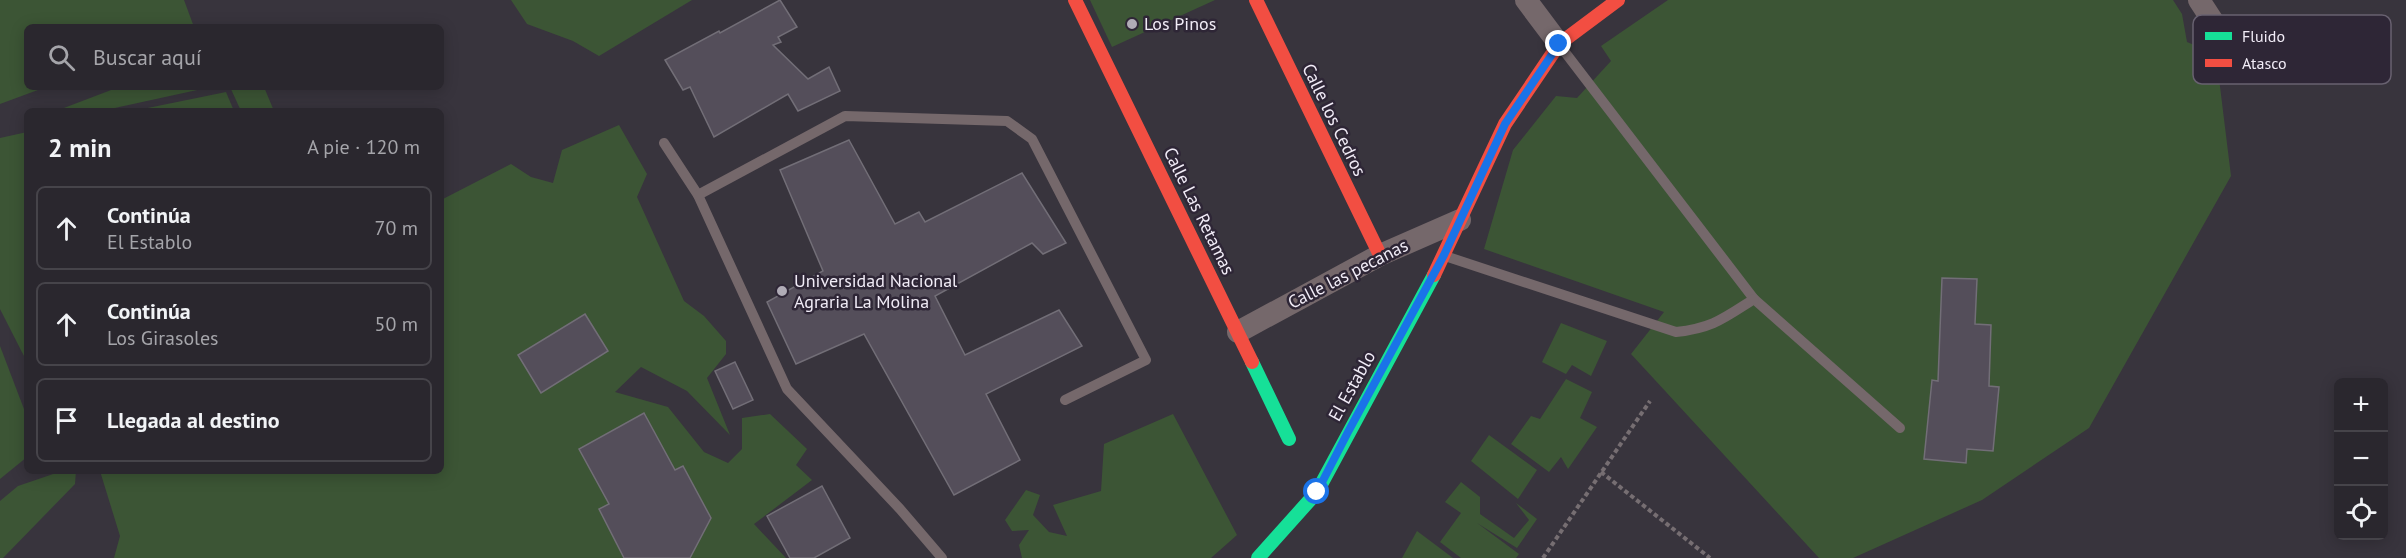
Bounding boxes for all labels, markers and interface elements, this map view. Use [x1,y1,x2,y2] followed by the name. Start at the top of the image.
[1144,12,1216,35] place label: Los Pinos
[2193,15,2391,84] legend
[1125,17,1139,31] marker: Los Pinos
[24,24,444,90] search box
[2242,26,2285,46] text: Fluido
[1545,30,1571,56] route end
[45,41,78,74] icon: search
[93,43,202,71] text: Buscar aquí
[2242,53,2287,73] text: Atasco
[1297,60,1372,180] street label: Calle los Cedros
[48,131,111,164] text: 2 min
[307,134,420,160] text: A pie · 120 m
[1159,143,1240,278] street label: Calle Las Retamas
[107,201,191,229] text: Continúa
[50,212,83,245] icon: ahead
[375,215,418,241] text: 70 m
[107,229,192,255] text: El Establo
[1284,233,1412,314] street label: Calle las pecanas
[794,269,958,313] place label: Universidad Nacional Agraria La Molina
[775,284,789,298] marker: Universidad Nacional Agraria La Molina
[107,297,191,325] text: Continúa
[50,308,83,341] icon: ahead
[375,311,418,337] text: 50 m
[107,325,219,351] text: Los Girasoles
[1323,347,1380,425] street label: El Establo
[2334,378,2388,540] map controls
[2334,378,2388,432] button: +
[50,404,83,437] icon: arrive
[107,406,280,434] text: Llegada al destino
[2334,432,2388,486] button: −
[1303,478,1329,504] route start
[2334,486,2388,540] button: locate

